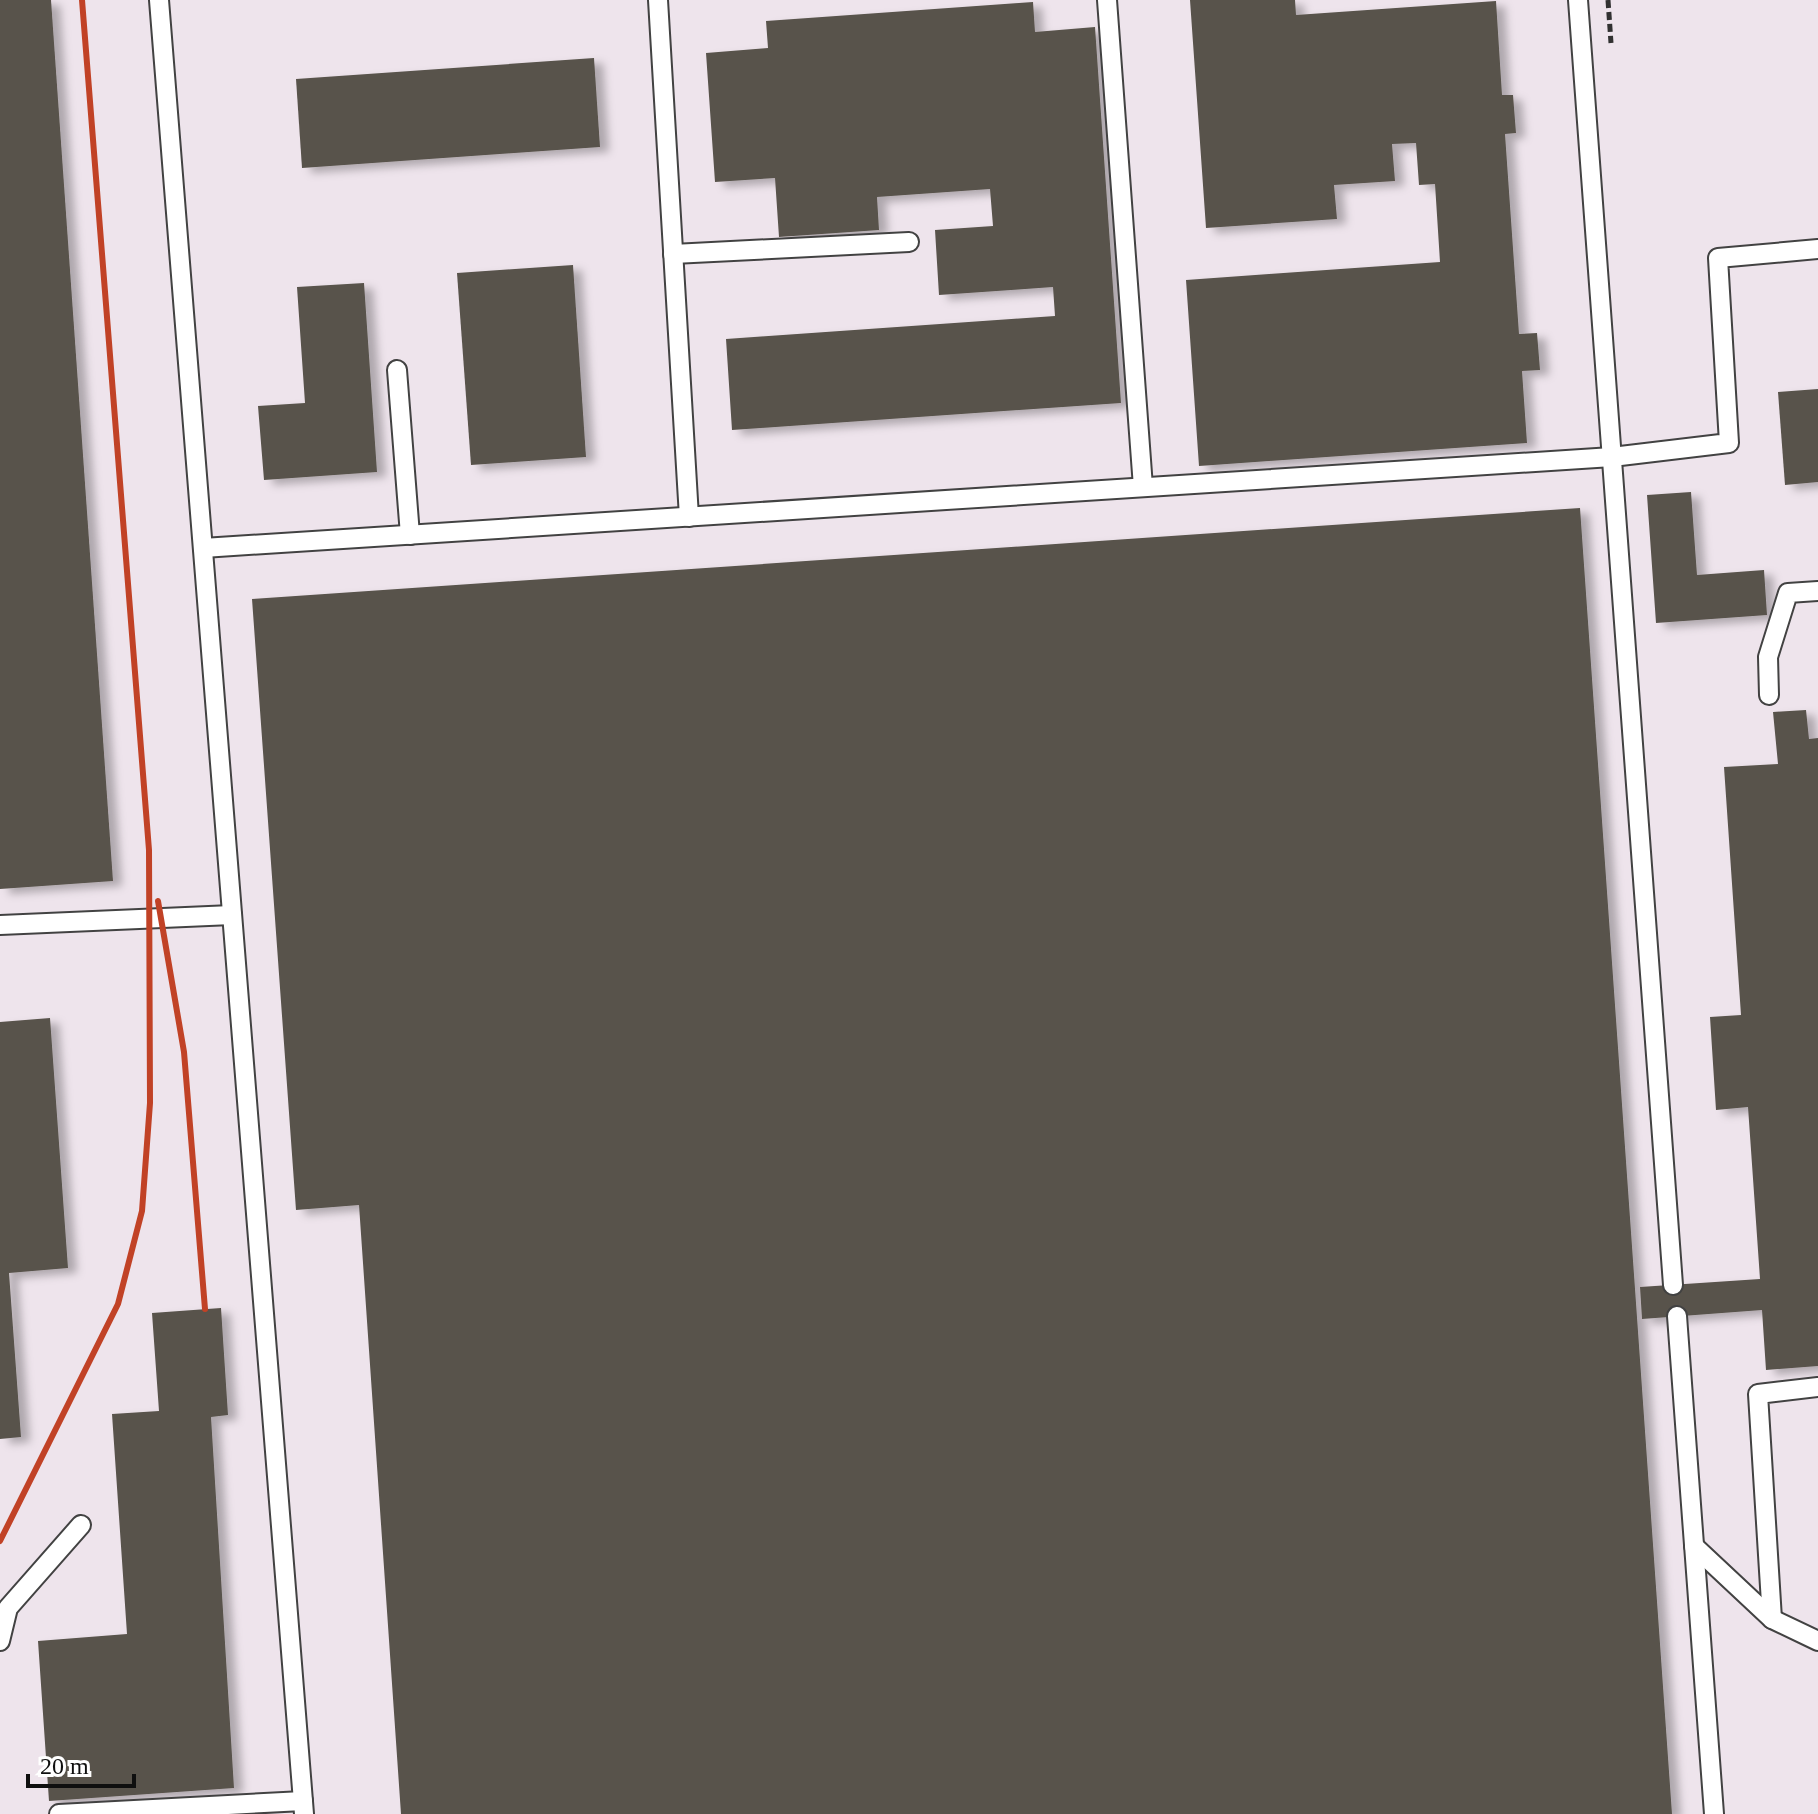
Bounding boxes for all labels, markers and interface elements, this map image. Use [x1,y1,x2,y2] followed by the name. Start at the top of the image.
[28,1738,134,1788] scale bar
[40,1753,89,1779] text: 20 m

